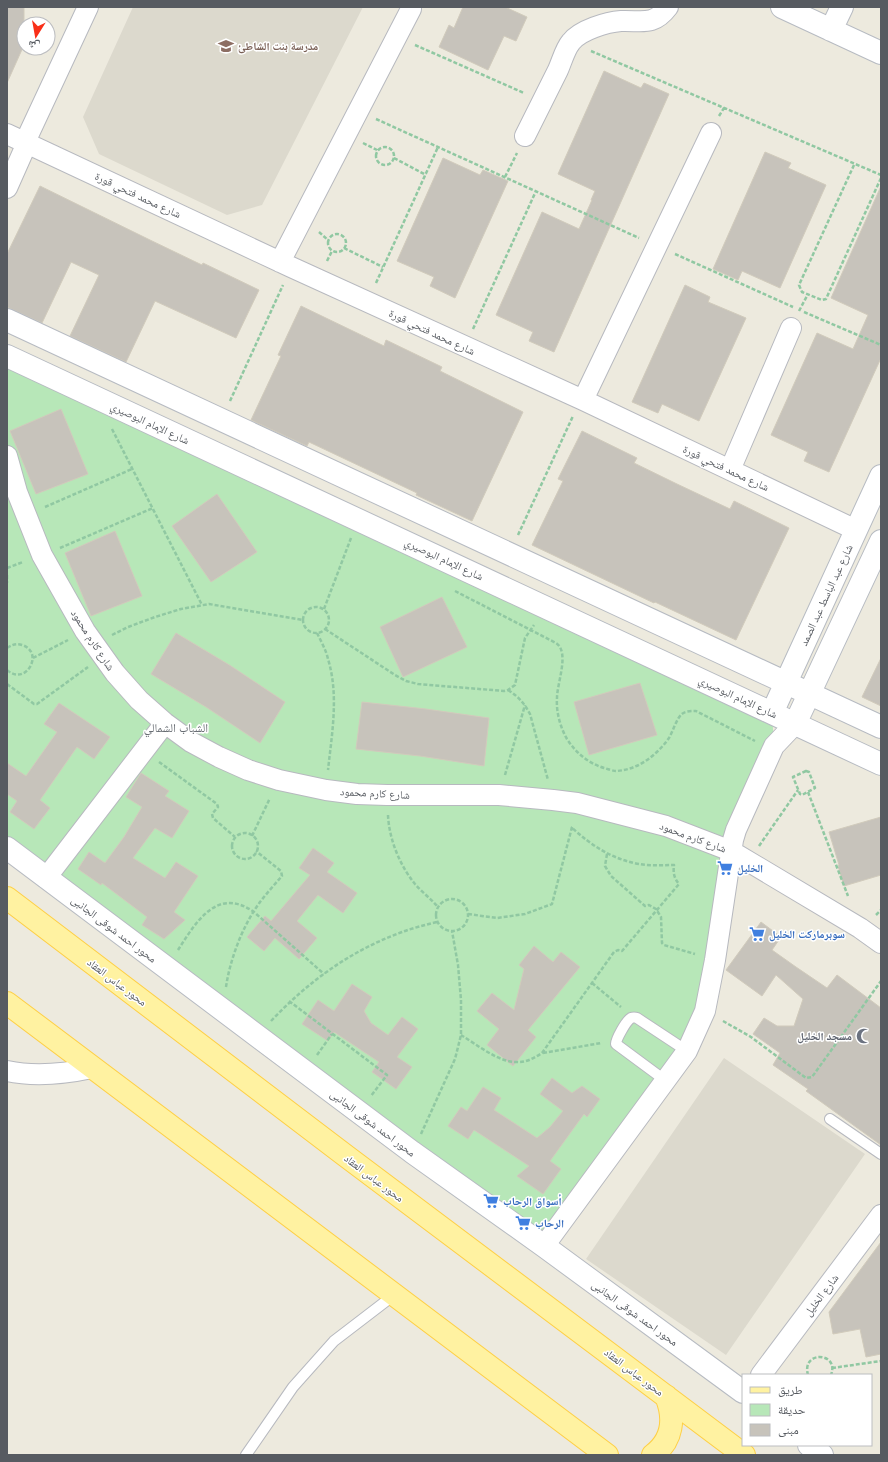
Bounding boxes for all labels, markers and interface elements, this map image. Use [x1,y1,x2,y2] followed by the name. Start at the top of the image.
[16,16,56,56] north arrow
[27,37,41,54] text: ش
[217,37,235,55] school or university icon: مدرسة بنت الشاطئ
[238,39,318,54] place label: مدرسة بنت الشاطئ
[92,169,183,223] street label: شارع محمد فتحي قورة
[386,306,477,360] street label: شارع محمد فتحي قورة
[108,399,192,449] street label: شارع الإمام البوصيري
[680,442,771,496] street label: شارع محمد فتحي قورة
[402,535,486,585] street label: شارع الإمام البوصيري
[796,542,856,648] street label: شارع عبد الباسط عبد الصمد
[68,607,118,673] street label: شارع كارم محمود
[696,673,780,723] street label: شارع الإمام البوصيري
[144,720,208,738] district label: الشباب الشمالي
[340,784,410,802] street label: شارع كارم محمود
[658,818,728,856] street label: شارع كارم محمود
[716,859,734,877] supermarket icon: الخليل
[737,861,763,876] place label: الخليل
[69,892,159,966] street label: محور احمد شوقى الجانبى
[748,925,766,943] supermarket icon: سوبرماركت الخليل
[769,927,845,942] place label: سوبرماركت الخليل
[84,955,150,1009] street label: محور عباس العقاد
[855,1027,873,1045] mosque icon: مسجد الخليل
[797,1029,852,1044] place label: مسجد الخليل
[328,1086,418,1160] street label: محور احمد شوقى الجانبى
[341,1151,407,1205] street label: محور عباس العقاد
[482,1192,500,1210] supermarket icon: أسواق الرحاب
[503,1194,562,1209] place label: أسواق الرحاب
[514,1214,532,1232] supermarket icon: الرحاب
[535,1216,564,1230] place label: الرحاب
[801,1271,841,1319] street label: شارع الخليل
[589,1277,681,1349] street label: محور احمد شوقى الجانبى
[601,1345,667,1399] street label: محور عباس العقاد
[742,1374,872,1446] legend
[778,1382,803,1397] text: طريق
[778,1402,806,1417] text: حديقة
[778,1422,799,1437] text: مبنى

